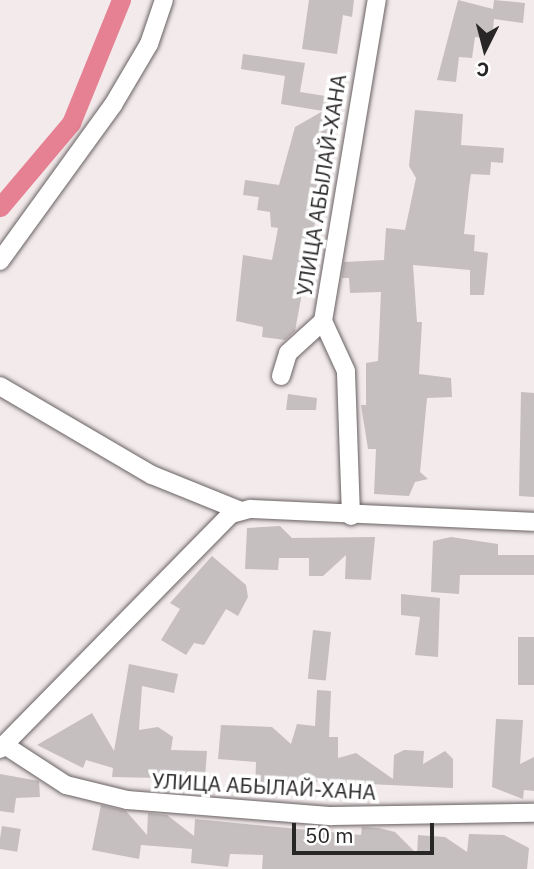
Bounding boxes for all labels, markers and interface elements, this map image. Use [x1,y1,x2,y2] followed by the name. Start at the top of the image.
[450,14,520,84] north arrow
[475,57,490,82] text: С
[291,72,351,298] street label: УЛИЦА АБЫЛАЙ-ХАНА
[151,768,377,804] street label: УЛИЦА АБЫЛАЙ-ХАНА
[296,810,438,854] scale bar
[305,821,354,849] text: 50 m

